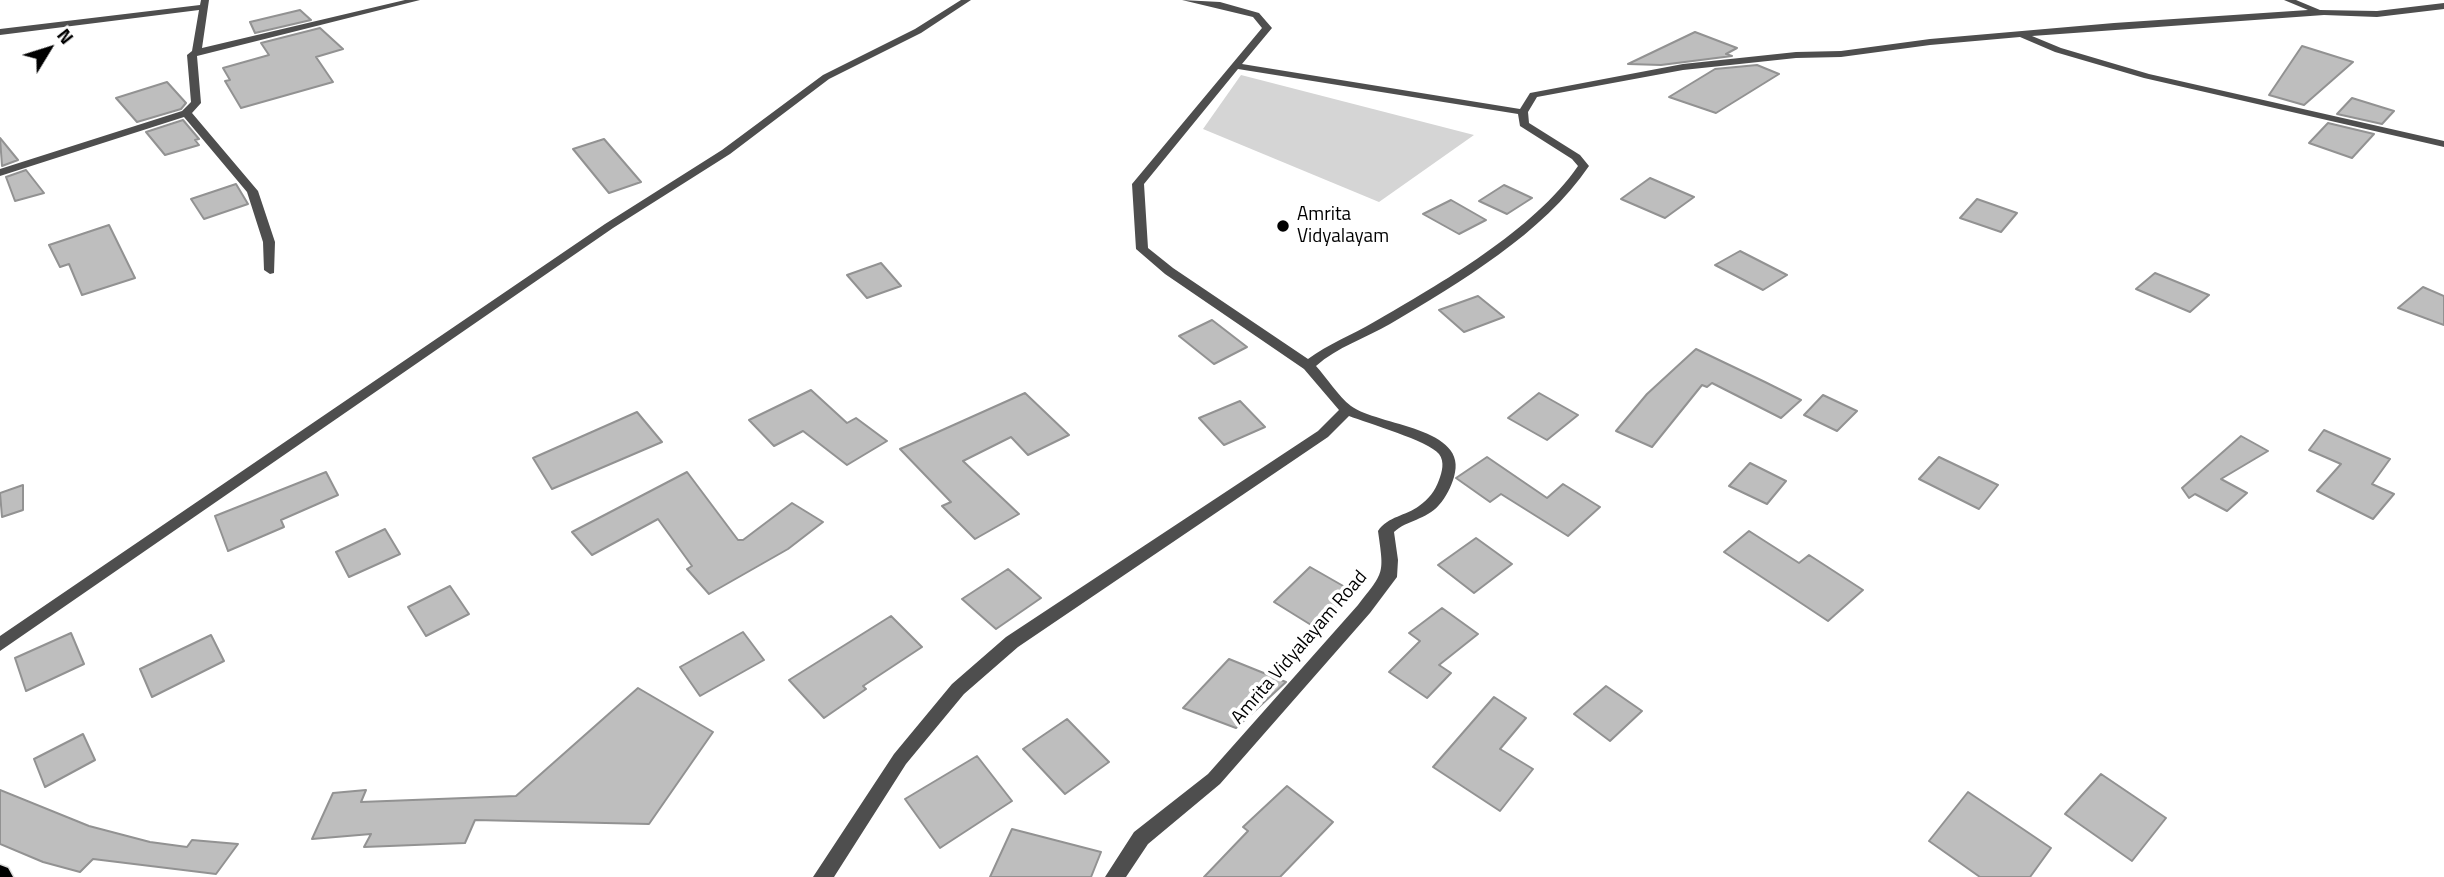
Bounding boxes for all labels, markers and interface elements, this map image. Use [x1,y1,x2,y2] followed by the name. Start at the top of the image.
[14,14,84,84] north arrow
[50,22,81,50] text: N
[1297,204,1389,248] place label: Amrita Vidyalayam
[1275,218,1291,234] marker: Amrita Vidyalayam
[1227,567,1373,729] street label: Amrita Vidyalayam Road

